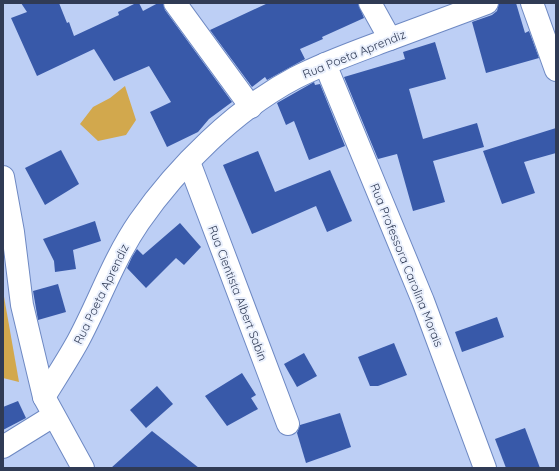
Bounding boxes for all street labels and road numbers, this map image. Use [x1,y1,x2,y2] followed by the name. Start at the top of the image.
[300,26,408,81] street label: Rua Poeta Aprendiz
[367,181,447,349] street label: Rua Professora Carolina Morais
[205,223,271,363] street label: Rua Cientista Albert Sabin
[70,241,132,347] street label: Rua Poeta Aprendiz

